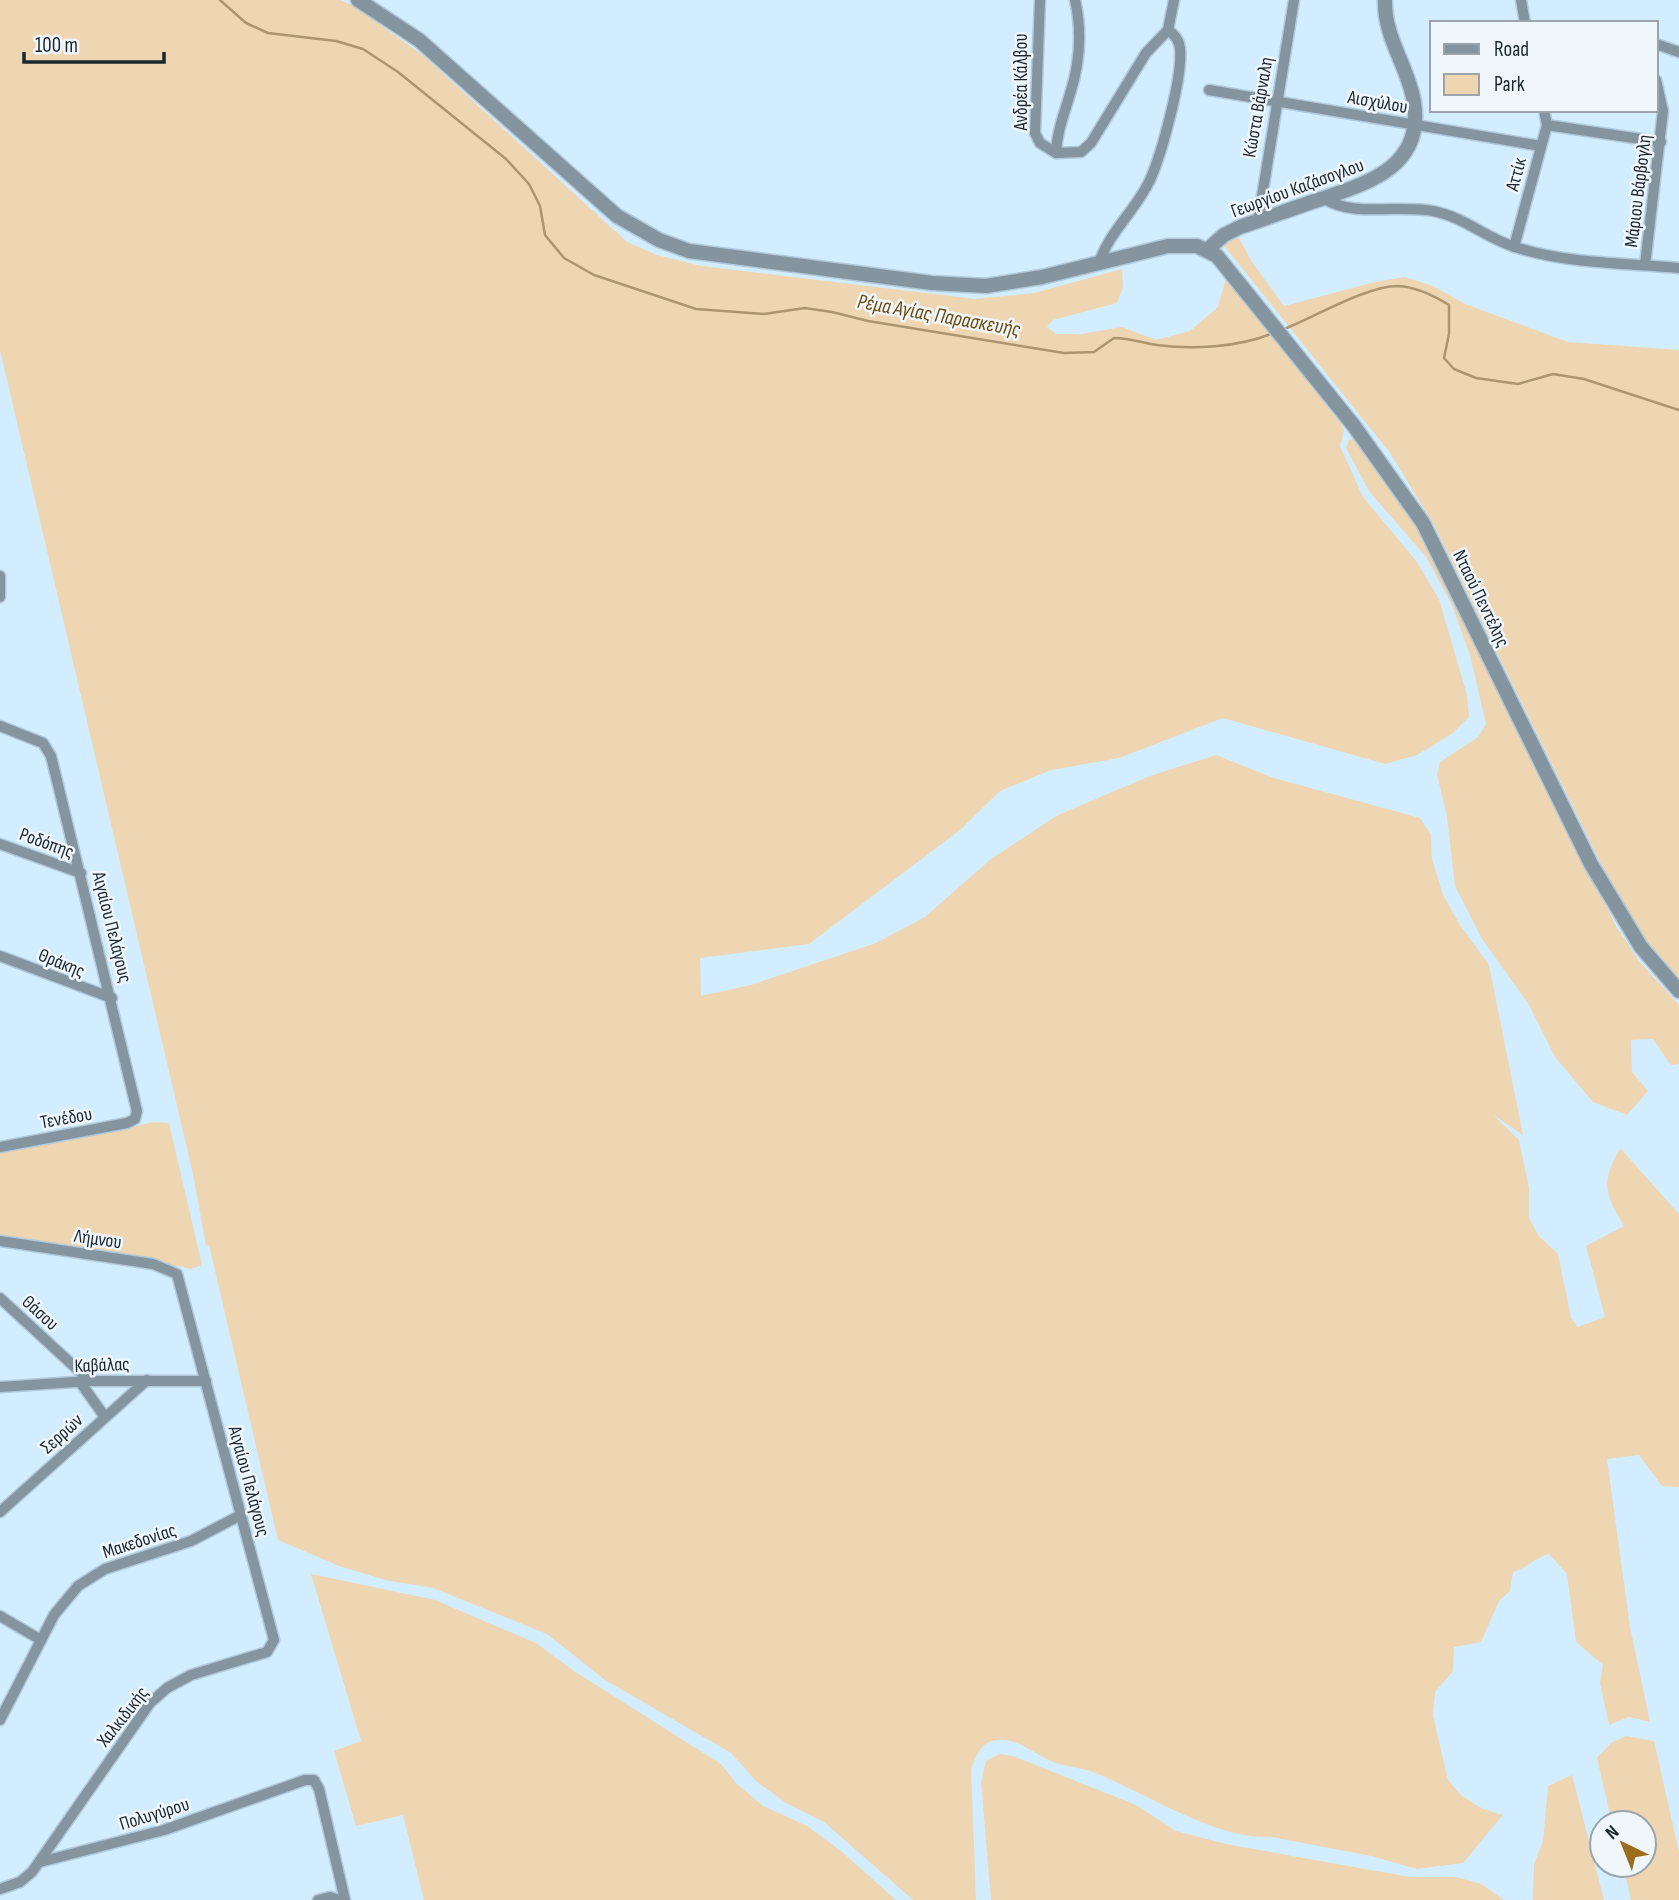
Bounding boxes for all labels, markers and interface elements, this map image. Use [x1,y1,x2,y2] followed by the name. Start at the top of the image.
[24,21,164,65] scale bar
[1430,21,1658,112] legend
[35,33,78,58] text: 100 m
[1010,33,1033,132] street label: Ανδρέα Κάλβου
[1494,37,1529,62] text: Road
[1238,55,1279,159] street label: Κώστα Βάρναλη
[1494,72,1525,97] text: Park
[1345,86,1409,119] street label: Αισχύλου
[1620,134,1657,249] street label: Μάριου Βάρβογλη
[1228,154,1367,223] street label: Γεωργίου Καζάσογλου
[1501,154,1532,195] street label: Αττίκ
[855,289,1023,342] water label: Ρέμα Αγίας Παρασκευής
[1447,546,1514,651] street label: Νταού Πεντέλης
[16,823,77,864] street label: Ροδόπης
[86,868,136,985] street label: Αιγαίου Πελάγους
[35,944,88,983] street label: Θράκης
[39,1103,94,1134] street label: Τενέδου
[72,1225,123,1254] street label: Λήμνου
[17,1291,63,1336] street label: Θάσου
[74,1353,130,1378] street label: Καβάλας
[36,1409,88,1459] street label: Σερρών
[222,1423,274,1539] street label: Αιγαίου Πελάγους
[100,1519,179,1564] street label: Μακεδονίας
[92,1682,154,1753] street label: Χαλκιδικής
[117,1793,192,1836] street label: Πολυγύρου
[1588,1809,1658,1879] north arrow
[1601,1821,1624,1845] text: N

